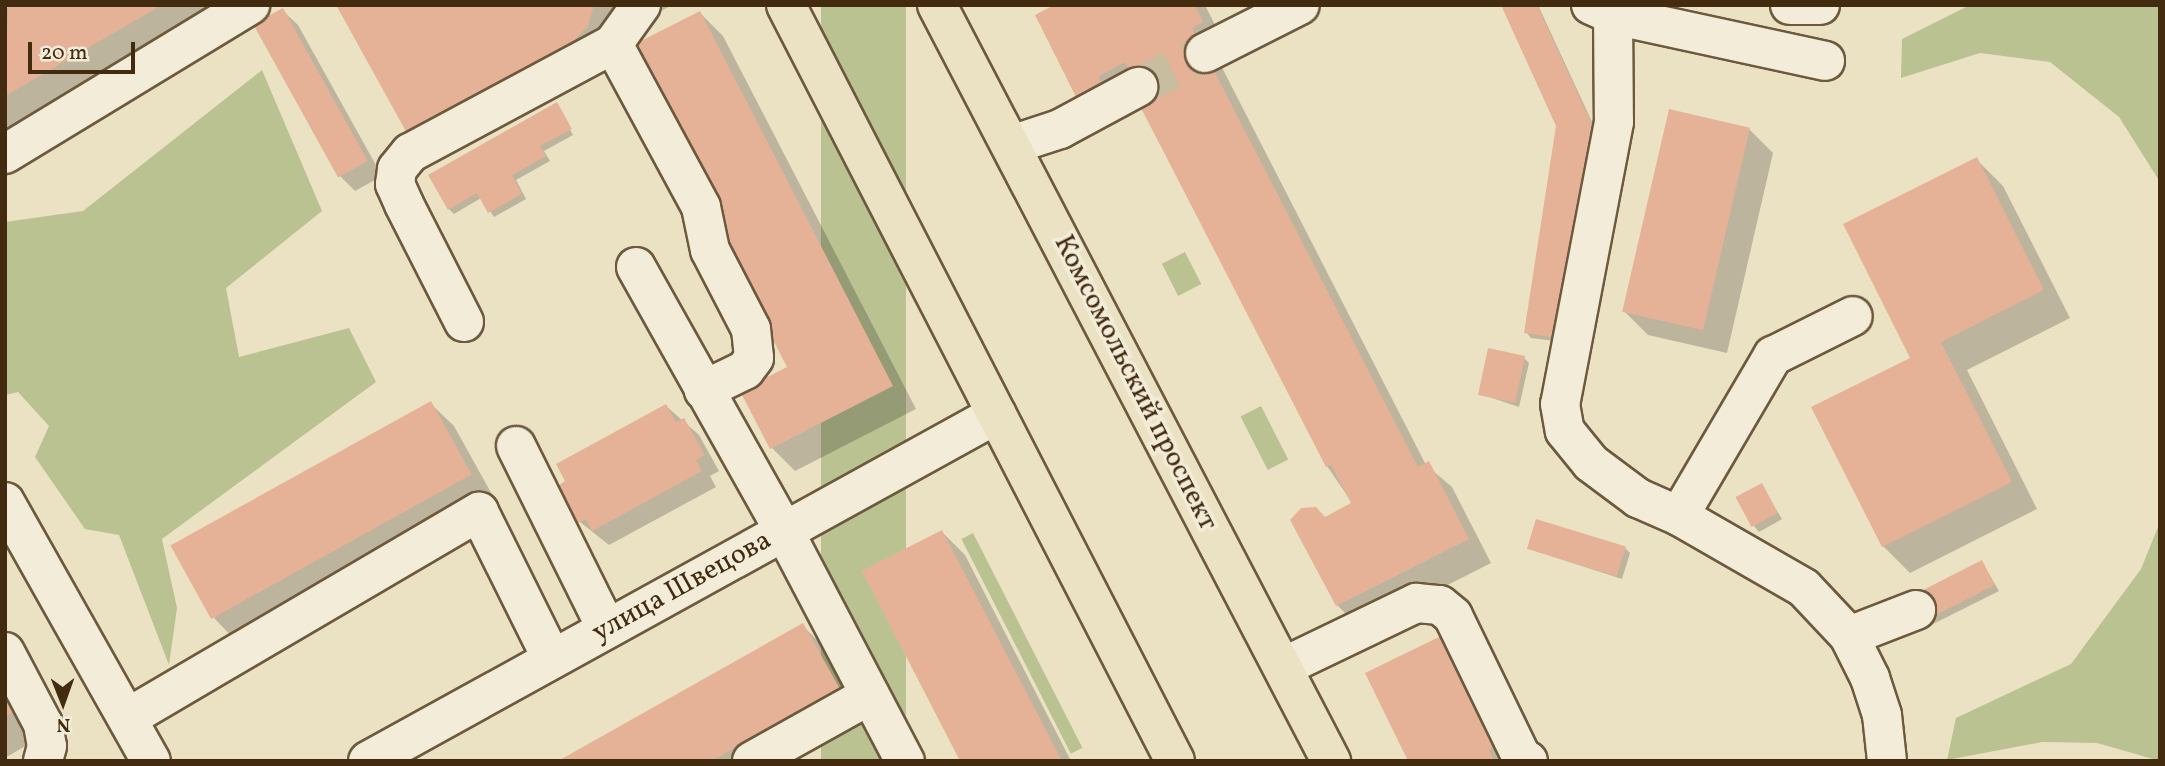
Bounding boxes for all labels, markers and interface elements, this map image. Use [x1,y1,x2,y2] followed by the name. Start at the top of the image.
[32,28,138,72] scale bar
[41,39,87,68] text: 20 m
[1046,230,1224,536] street label: Комсомольский проспект
[587,524,777,650] street label: улица Швецова
[28,668,98,738] north arrow
[56,711,70,737] text: N

